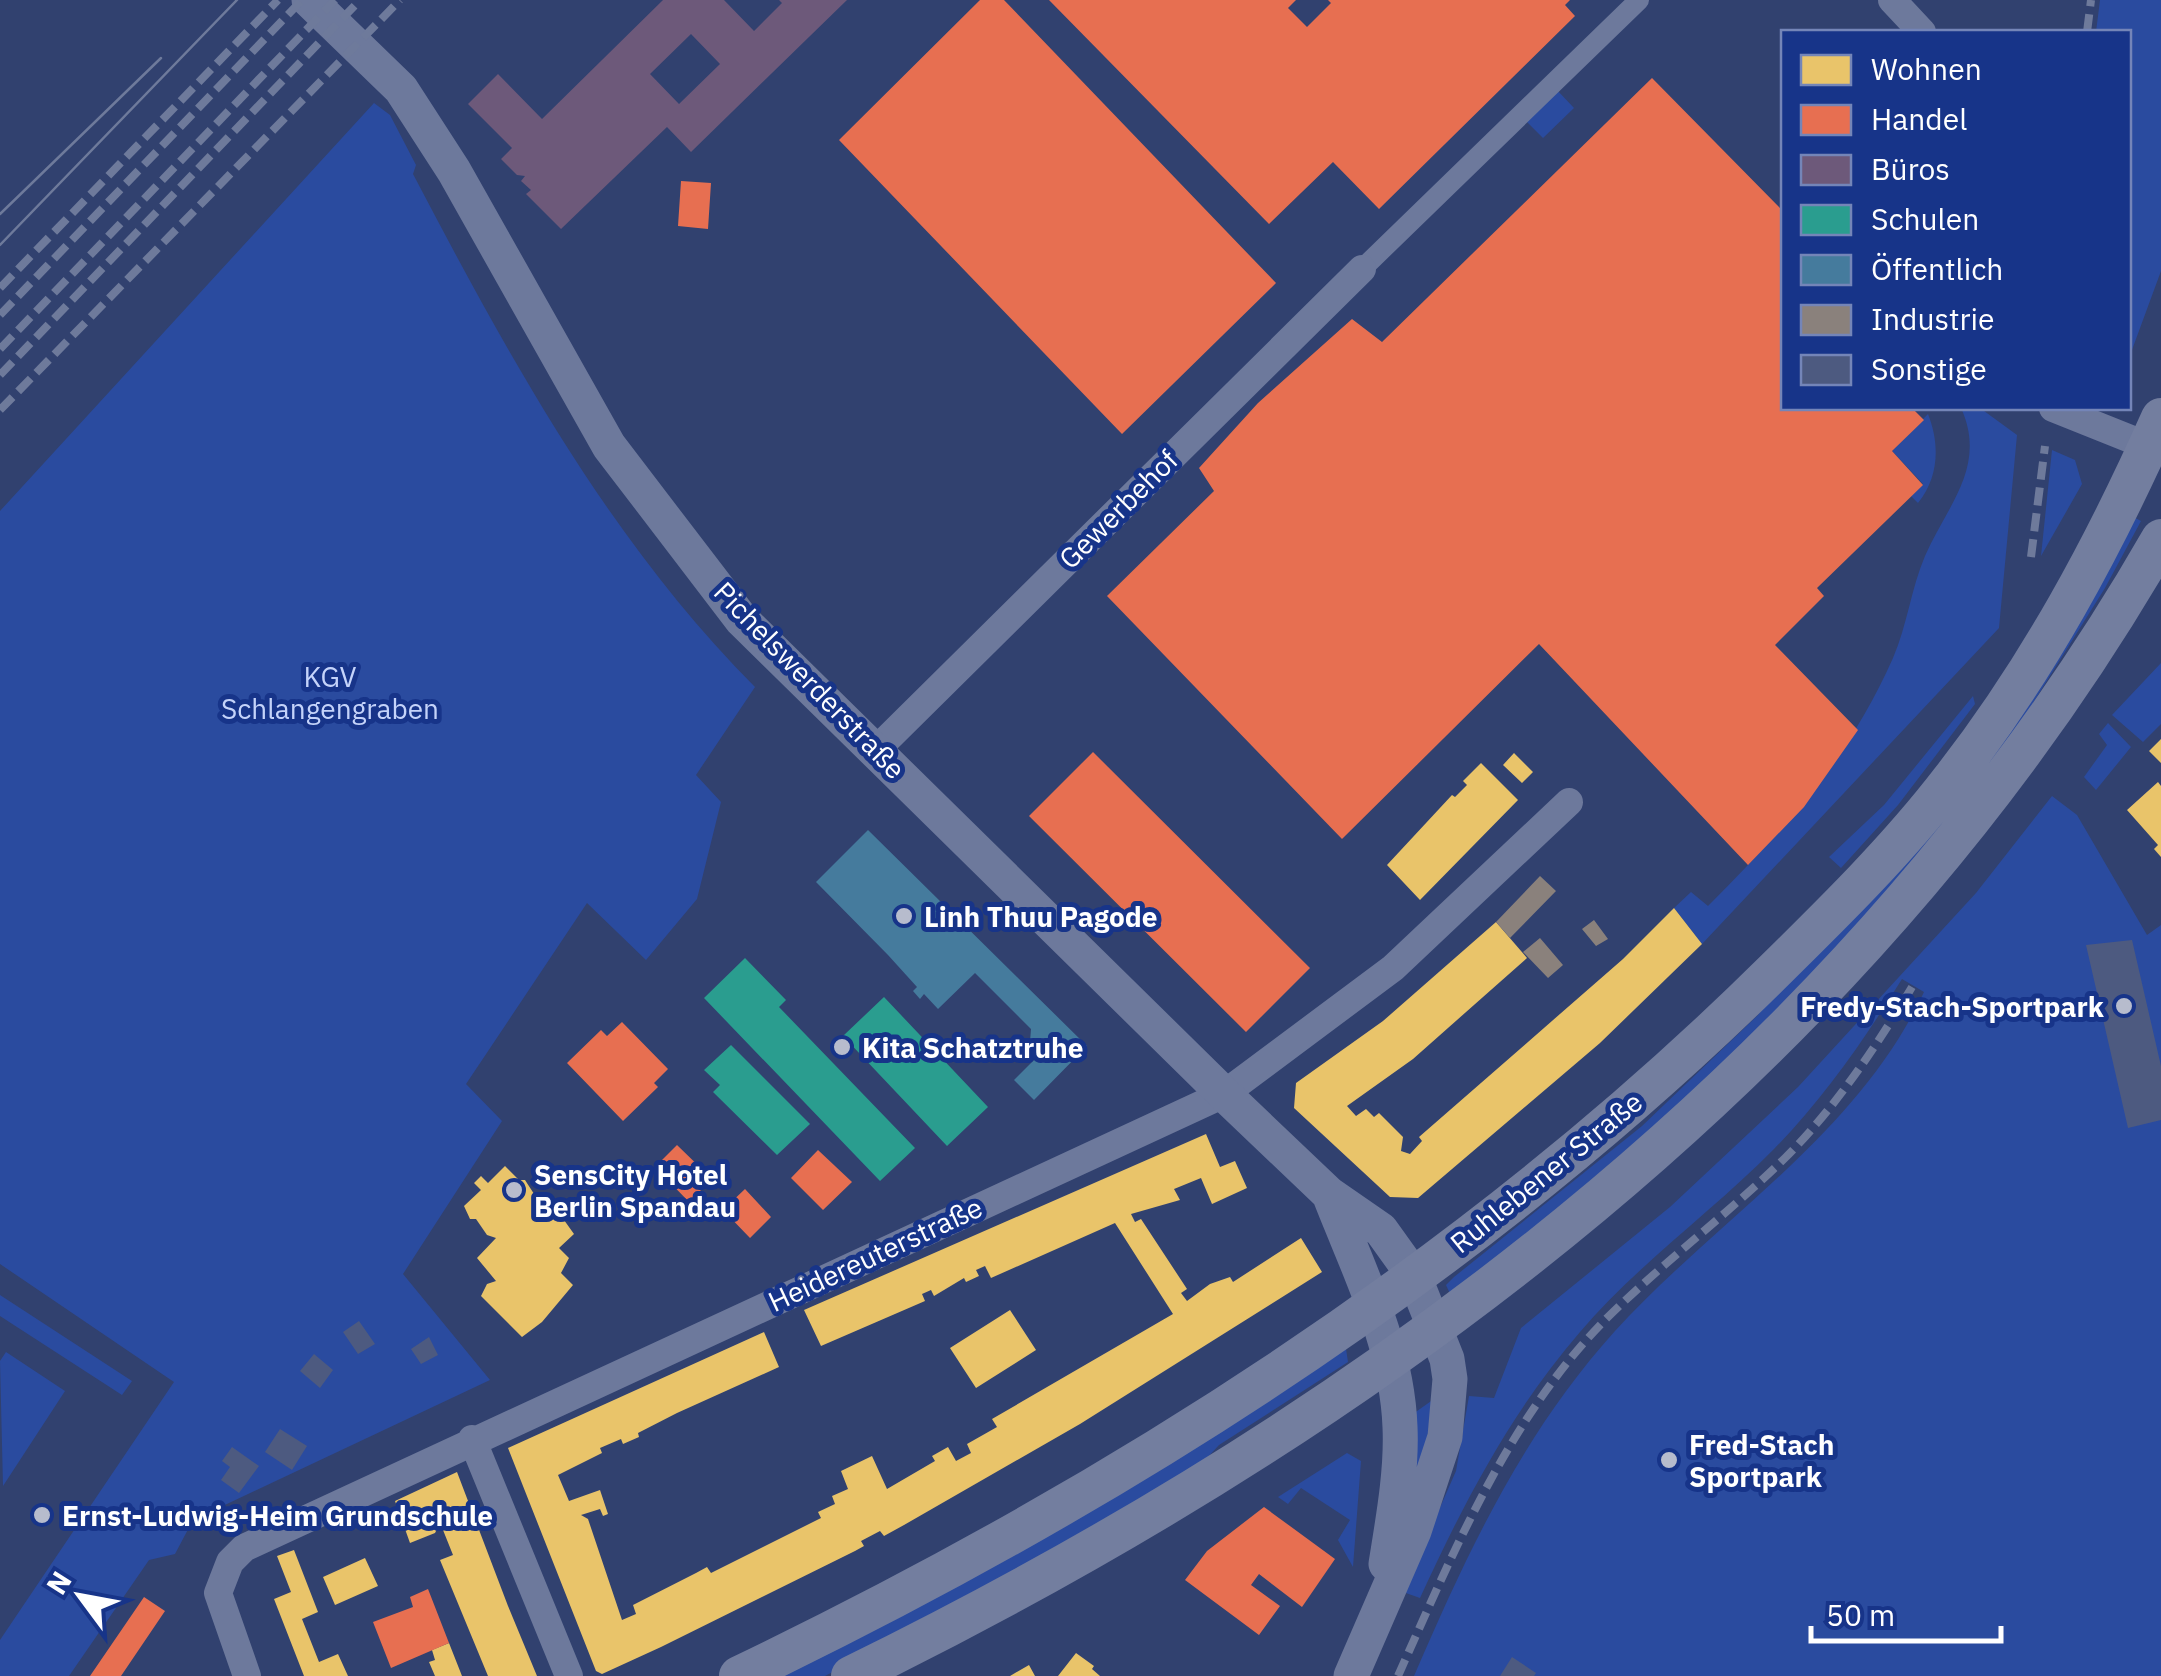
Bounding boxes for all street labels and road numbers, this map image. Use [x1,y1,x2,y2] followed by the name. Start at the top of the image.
[1051,442,1185,576] street label: Gewerbehof
[706,573,914,787] street label: Pichelswerderstraße
[1442,1083,1650,1261] street label: Ruhlebener Straße
[762,1188,988,1320] street label: Heidereuterstraße

